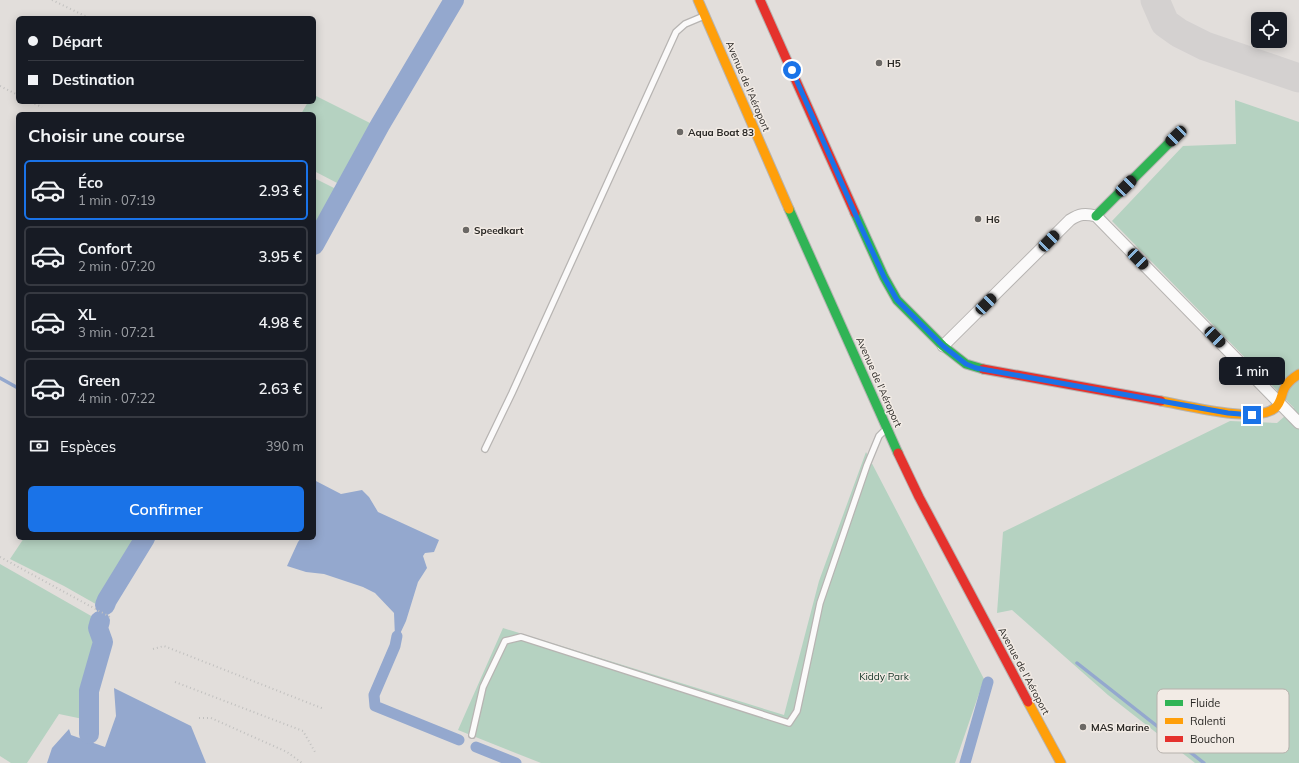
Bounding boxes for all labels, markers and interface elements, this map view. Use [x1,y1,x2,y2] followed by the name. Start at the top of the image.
[1251,12,1287,48] map controls
[1251,12,1287,48] button: locate
[52,32,102,51] text: Départ
[723,39,773,134] street label: Avenue de l'Aéroport
[887,57,901,70] place label: H5
[874,58,884,68] marker: H5
[783,61,801,79] route start
[52,70,135,89] text: Destination
[1163,123,1189,149] car
[28,124,185,147] text: Choisir une course
[688,126,754,139] place label: Aqua Boat 83
[675,127,685,137] marker: Aqua Boat 83
[30,172,66,208] icon: car
[78,173,103,192] text: Éco
[1113,173,1139,199] car
[258,181,302,200] text: 2.93 €
[78,192,155,208] text: 1 min · 07:19
[986,213,1000,226] place label: H6
[973,214,983,224] marker: H6
[474,224,524,237] place label: Speedkart
[461,225,471,235] marker: Speedkart
[1036,228,1062,254] car
[30,238,66,274] icon: car
[78,239,132,258] text: Confort
[1125,246,1151,272] car
[258,247,302,266] text: 3.95 €
[78,258,155,274] text: 2 min · 07:20
[973,291,999,317] car
[30,304,66,340] icon: car
[78,305,96,324] text: XL
[258,313,302,332] text: 4.98 €
[78,324,155,340] text: 3 min · 07:21
[1202,324,1228,350] car
[853,335,905,429] street label: Avenue de l'Aéroport
[1219,357,1285,385] callout: 1 min
[1235,363,1269,379] text: 1 min
[30,370,66,406] icon: car
[78,371,120,390] text: Green
[258,379,302,398] text: 2.63 €
[78,390,155,406] text: 4 min · 07:22
[1243,406,1261,424] route end
[28,435,50,457] icon: cash
[60,437,116,456] text: Espèces
[266,438,304,454] text: 390 m
[28,486,304,532] button: Confirmer
[995,625,1053,717] street label: Avenue de l'Aéroport
[859,670,910,683] park label: Kiddy Park
[1157,689,1289,753] legend
[1190,696,1220,710] text: Fluide
[1190,714,1226,728] text: Ralenti
[1091,721,1150,734] place label: MAS Marine
[1078,722,1088,732] marker: MAS Marine
[1190,732,1235,746] text: Bouchon

